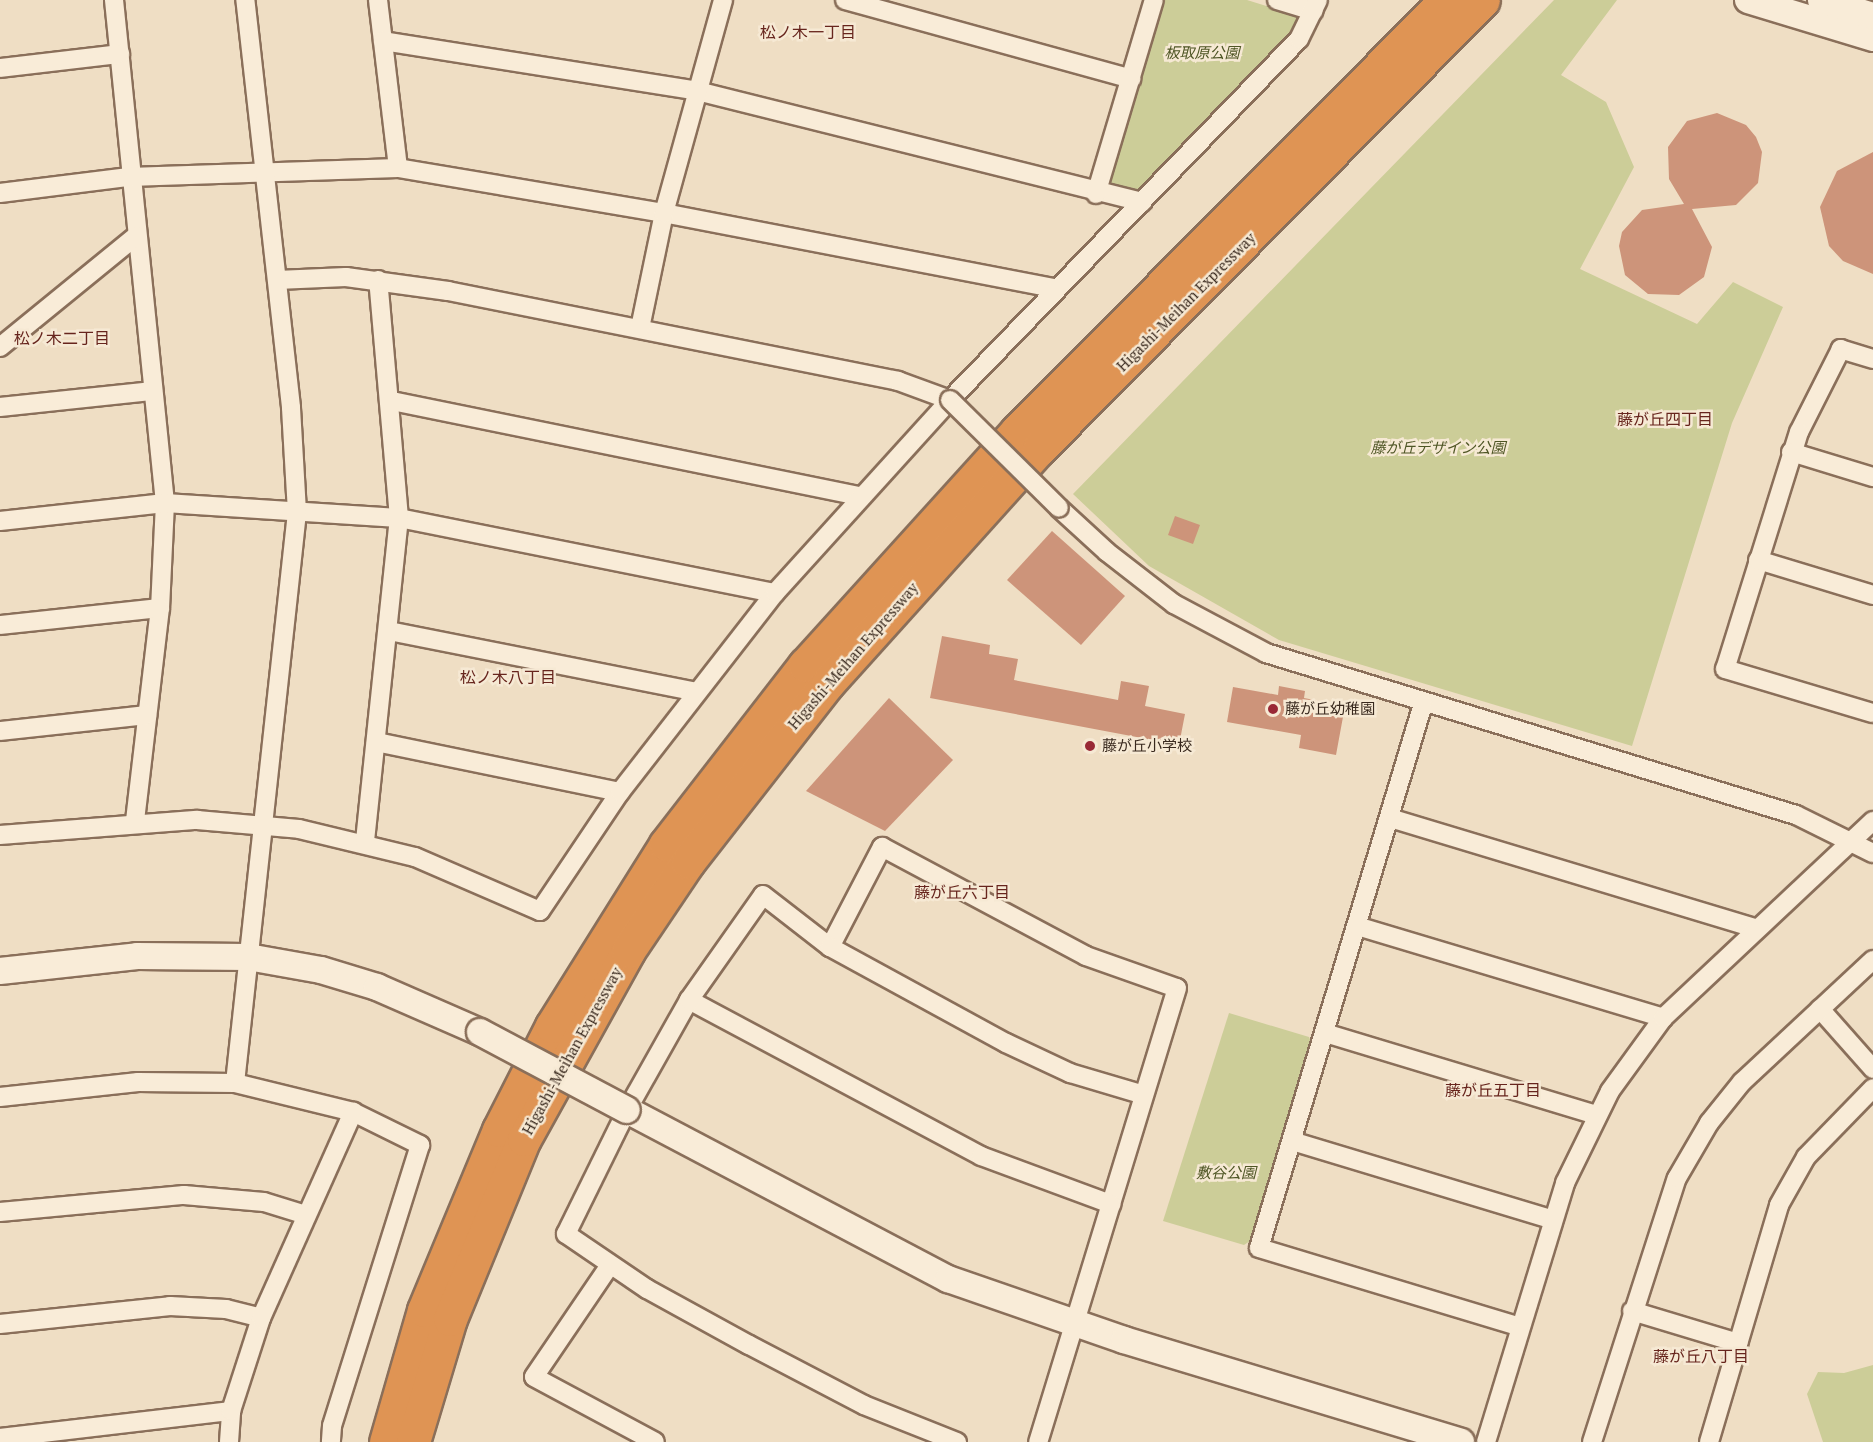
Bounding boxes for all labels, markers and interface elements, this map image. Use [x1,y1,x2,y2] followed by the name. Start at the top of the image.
[760,22,856,42] district label: 松ノ木一丁目
[1165,44,1239,62] park label: 板取原公園
[1113,229,1259,375] street label: Higashi-Meihan Expressway
[14,328,110,348] district label: 松ノ木二丁目
[1617,409,1713,429] district label: 藤が丘四丁目
[1371,439,1505,457] park label: 藤が丘デザイン公園
[784,579,922,733] street label: Higashi-Meihan Expressway
[460,667,556,687] district label: 松ノ木八丁目
[1285,700,1375,718] place label: 藤が丘幼稚園
[1266,702,1280,716] marker: 藤が丘幼稚園
[1102,737,1192,755] place label: 藤が丘小学校
[1083,739,1097,753] marker: 藤が丘小学校
[914,882,1010,902] district label: 藤が丘六丁目
[518,964,626,1138] street label: Higashi-Meihan Expressway
[1445,1080,1541,1100] district label: 藤が丘五丁目
[1196,1164,1256,1182] park label: 敷谷公園
[1653,1346,1749,1366] district label: 藤が丘八丁目

